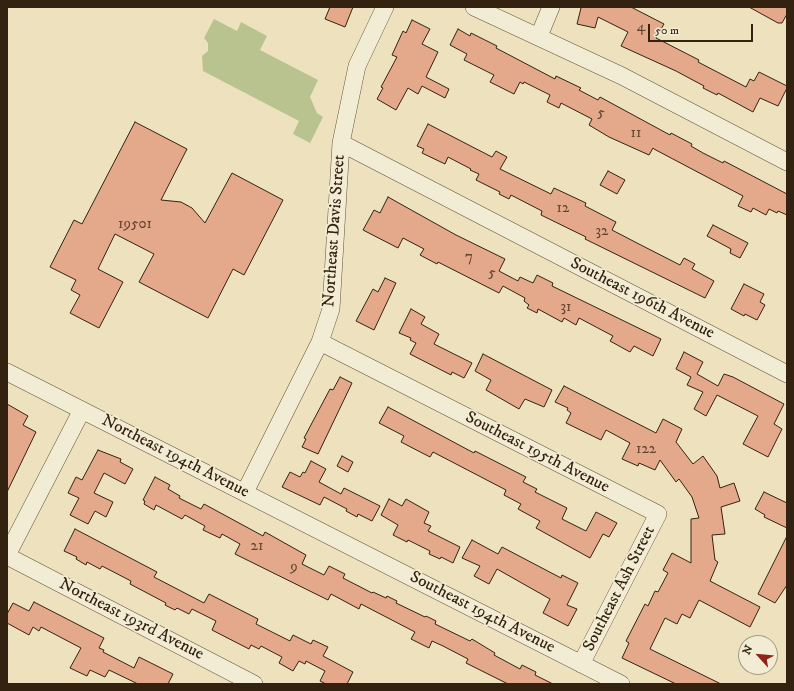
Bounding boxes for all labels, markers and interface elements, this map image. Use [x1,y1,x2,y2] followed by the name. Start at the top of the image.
[650,16,755,42] scale bar
[637,19,645,37] house number: 4
[655,23,679,38] text: 50 m
[597,105,605,123] house number: 5
[630,125,642,143] house number: 11
[319,154,351,308] street label: Northeast Davis Street
[557,200,569,218] house number: 12
[118,216,152,234] house number: 19501
[596,223,608,241] house number: 32
[465,249,473,267] house number: 7
[566,254,718,344] street label: Southeast 196th Avenue
[488,265,496,283] house number: 5
[560,299,572,317] house number: 31
[462,408,612,498] street label: Southeast 195th Avenue
[98,411,252,503] street label: Northeast 194th Avenue
[636,441,656,459] house number: 122
[580,523,660,655] street label: Southeast Ash Street
[251,538,263,556] house number: 21
[290,559,298,577] house number: 9
[406,568,558,658] street label: Southeast 194th Avenue
[55,575,207,665] street label: Northeast 193rd Avenue
[738,635,778,675] north arrow
[740,643,756,657] text: N

